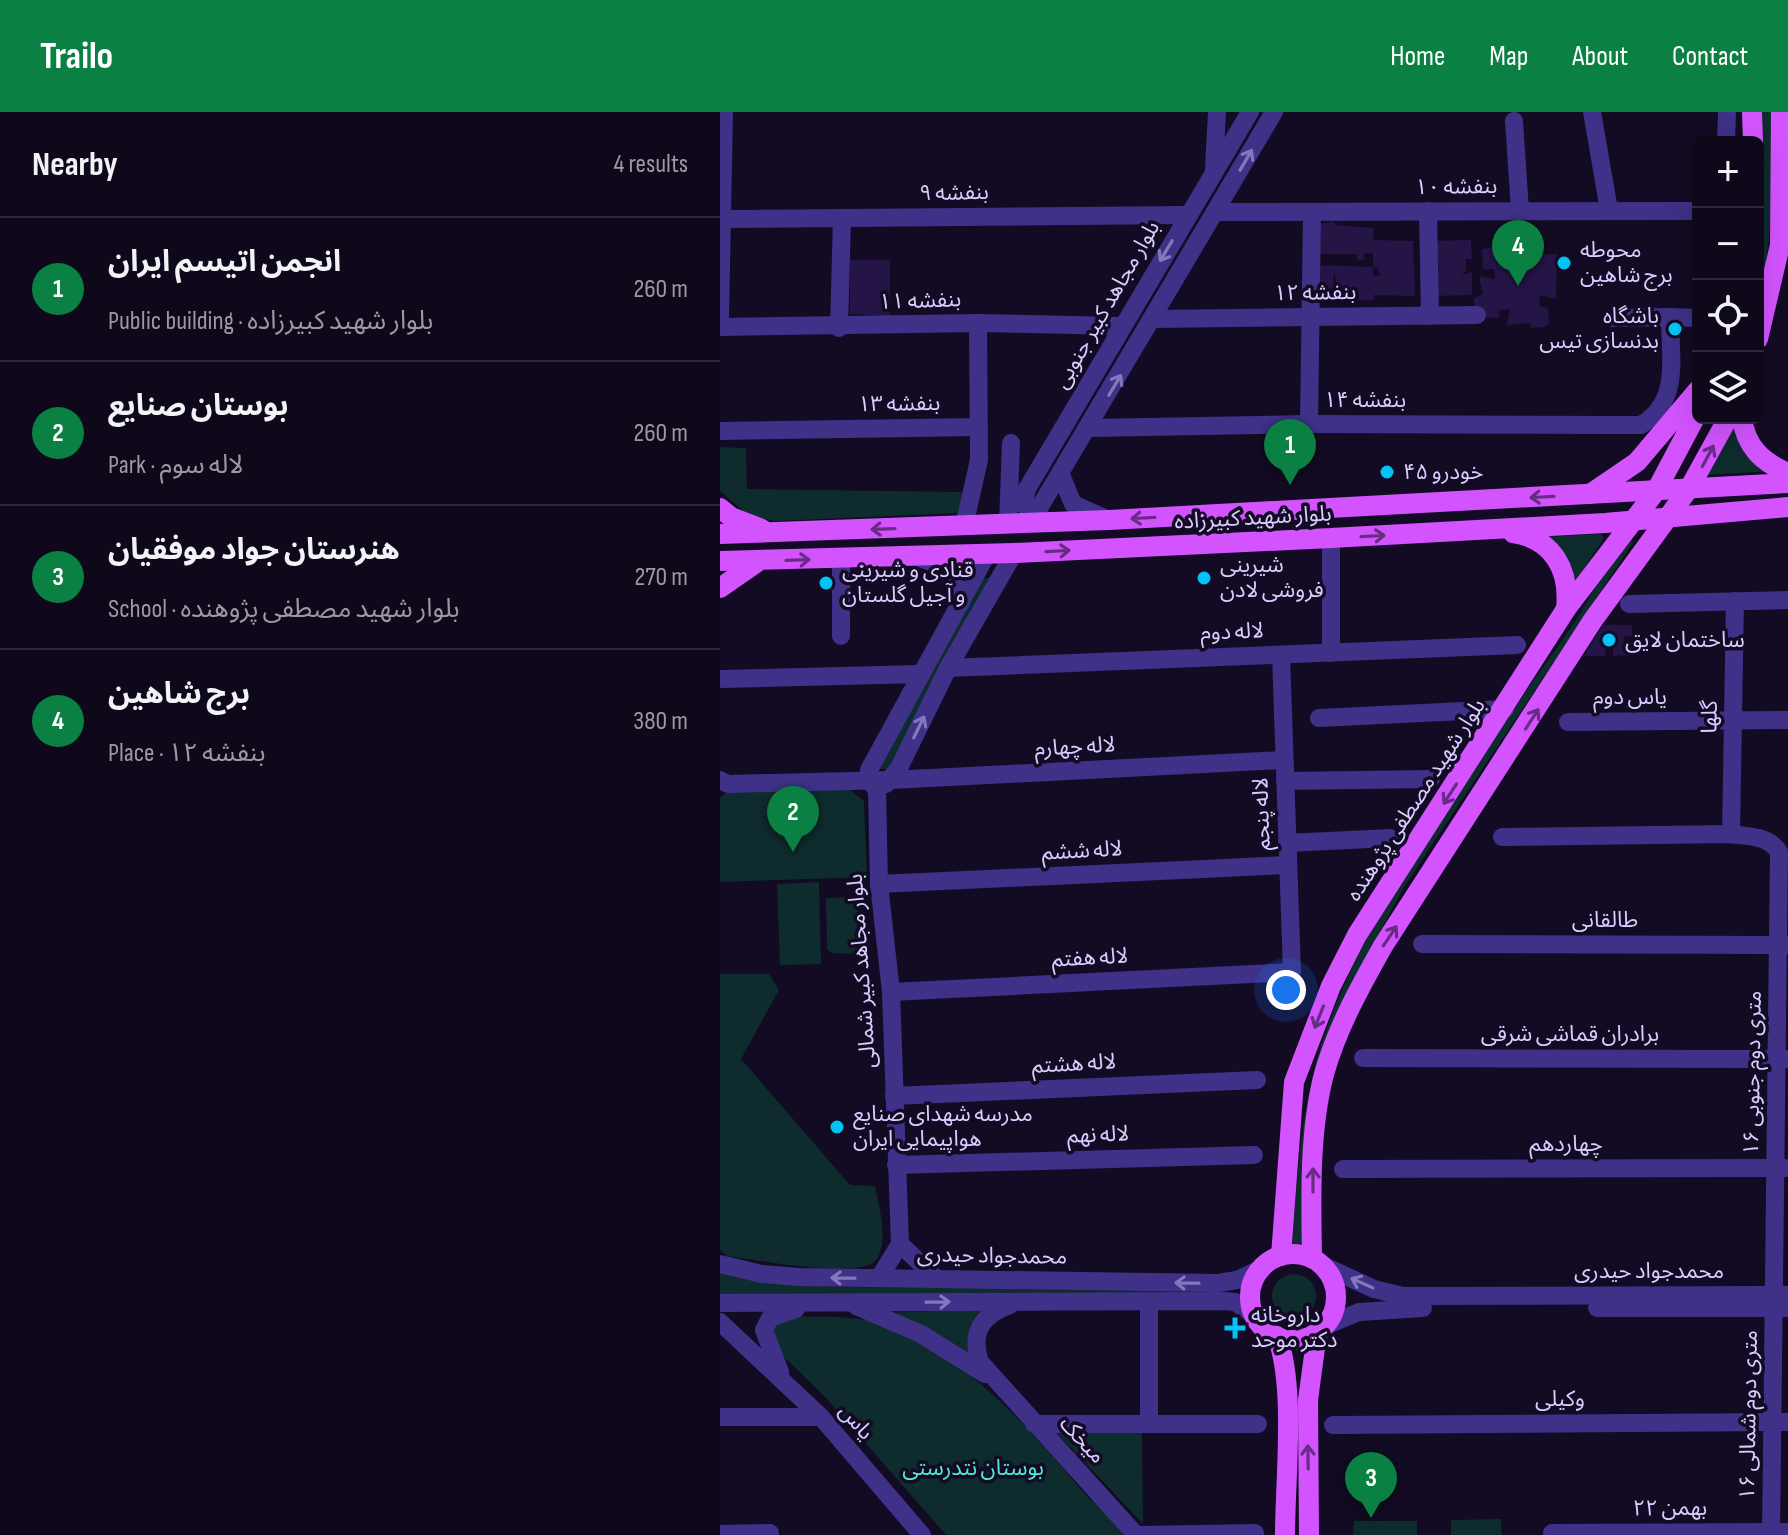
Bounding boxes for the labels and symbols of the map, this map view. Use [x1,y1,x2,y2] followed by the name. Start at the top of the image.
[1238,149,1254,172] one-way arrow
[1415,173,1497,201] street label: بنفشه ۱۰
[919,179,989,207] street label: بنفشه ۹
[1048,216,1166,394] street label: بلوار مجاهد کبیر جنوبی
[1492,220,1544,286] pin: 4
[1580,237,1673,291] place label: محوطه برج شاهین
[1158,239,1174,262] one-way arrow
[1555,254,1573,272] marker: محوطه برج شاهین
[1274,279,1356,307] street label: بنفشه ۱۲
[878,286,962,316] street label: بنفشه ۱۱
[1539,303,1659,355] place label: باشگاه بدنسازی تیس
[1666,320,1684,338] marker: باشگاه بدنسازی تیس
[1107,374,1123,397] one-way arrow
[1324,387,1406,414] street label: بنفشه ۱۴
[858,390,940,418] street label: بنفشه ۱۳
[1264,419,1316,485] pin: 1
[1701,445,1716,469] one-way arrow
[1403,459,1483,486] place label: خودرو ۴۵
[1378,463,1396,481] marker: خودرو ۴۵
[1529,490,1556,505] one-way arrow
[1174,500,1332,536] street label: بلوار شهید کبیرزاده
[1130,511,1157,526] one-way arrow
[870,521,897,536] one-way arrow
[1359,528,1386,543] one-way arrow
[1044,544,1071,559] one-way arrow
[784,552,811,567] one-way arrow
[1220,552,1324,604] place label: شیرینی فروشی لادن
[842,557,974,609] place label: قنادی و شیرینی و آجیل گلستان
[1195,569,1213,587] marker: شیرینی فروشی لادن
[817,574,835,592] marker: قنادی و شیرینی و آجیل گلستان
[1200,617,1264,649] street label: لاله دوم
[1625,627,1745,654] place label: ساختمان لایق
[1600,631,1618,649] marker: ساختمان لایق
[1593,684,1667,713] street label: یاس دوم
[1340,694,1492,906] street label: بلوار شهید مصطفی پژوهنده
[1696,699,1724,734] street label: گلها
[1524,708,1541,730] one-way arrow
[912,715,927,739] one-way arrow
[1034,731,1116,765] street label: لاله چهارم
[1247,777,1279,851] street label: لاله پنجم
[1442,782,1458,805] one-way arrow
[767,786,819,852] pin: 2
[1041,835,1123,869] street label: لاله ششم
[842,873,882,1069] street label: بلوار مجاهد کبیر شمالی
[1572,907,1638,934] street label: طالقانی
[1382,925,1398,948] one-way arrow
[1051,943,1129,975] street label: لاله هفتم
[1266,970,1306,1010] your location
[1738,990,1770,1156] street label: ۱۶ متری دوم جنوبی
[1310,1004,1325,1029] one-way arrow
[1481,1021,1659,1048] street label: برادران قماشی شرقی
[1031,1048,1117,1082] street label: لاله هشتم
[853,1101,1033,1153] place label: مدرسه شهدای صنایع هواپیمایی ایران
[828,1118,846,1136] marker: مدرسه شهدای صنایع هواپیمایی ایران
[1066,1120,1130,1152] street label: لاله نهم
[1529,1131,1603,1160] street label: چهاردهم
[1305,1167,1321,1194] one-way arrow
[917,1241,1067,1271] street label: محمدجواد حیدری
[1574,1258,1724,1285] street label: محمدجواد حیدری
[830,1270,857,1286] one-way arrow
[1174,1275,1201,1291] one-way arrow
[1350,1275,1375,1290] one-way arrow
[924,1295,951,1310] one-way arrow
[1251,1302,1338,1354] place label: داروخانه دکتر موحد
[1226,1319,1244,1337] marker: داروخانه دکتر موحد
[1734,1330,1766,1500] street label: ۱۶ متری دوم شمالی
[1535,1386,1585,1413] street label: وکیلی
[833,1398,879,1446] street label: یاس
[1053,1411,1111,1469] street label: میخک
[1300,1444,1316,1471] one-way arrow
[1345,1452,1397,1518] pin: 3
[902,1455,1044,1482] park label: بوستان نتدرستی
[1633,1495,1707,1522] street label: ۲۲ بهمن

